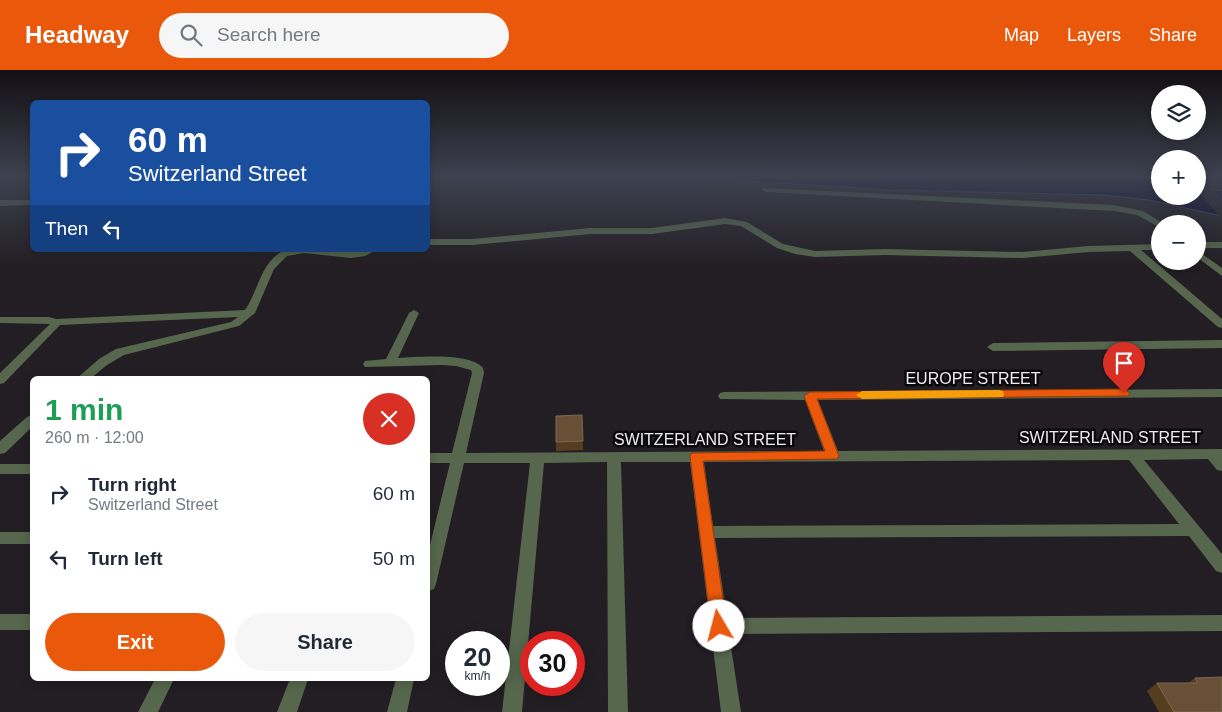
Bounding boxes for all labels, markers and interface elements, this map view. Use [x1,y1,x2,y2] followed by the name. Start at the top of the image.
[159,13,509,58] search box
[25,21,129,48] text: Headway
[177,21,205,49] icon: search
[217,24,321,45] text: Search here
[1004,25,1039,45] text: Map
[1067,25,1121,45] text: Layers
[1149,25,1197,45] text: Share
[1151,85,1206,270] map controls
[1151,85,1206,140] button: layers
[45,120,110,185] icon: right
[128,120,208,159] text: 60 m
[1151,150,1206,205] button: +
[128,161,307,186] text: Switzerland Street
[98,215,126,243] icon: left
[1151,215,1206,270] button: −
[45,218,88,239] text: Then
[1103,342,1145,393] pin
[1110,349,1138,377] icon: arrive
[905,370,1041,387] street label: EUROPE STREET
[45,393,123,426] text: 1 min
[363,393,415,445] button: close
[45,429,144,446] text: 260 m · 12:00
[1019,429,1201,446] street label: SWITZERLAND STREET
[614,431,796,448] street label: SWITZERLAND STREET
[88,474,176,495] text: Turn right
[45,480,73,508] icon: right
[373,483,415,504] text: 60 m
[88,496,218,513] text: Switzerland Street
[45,545,73,573] icon: left
[88,548,163,569] text: Turn left
[373,548,415,569] text: 50 m
[692,599,744,651] position arrow
[45,613,225,671] button: Exit
[235,613,415,671] button: Share
[520,631,585,696] speed limit sign: 30
[464,643,491,671] text: 20
[464,669,491,683] text: km/h

